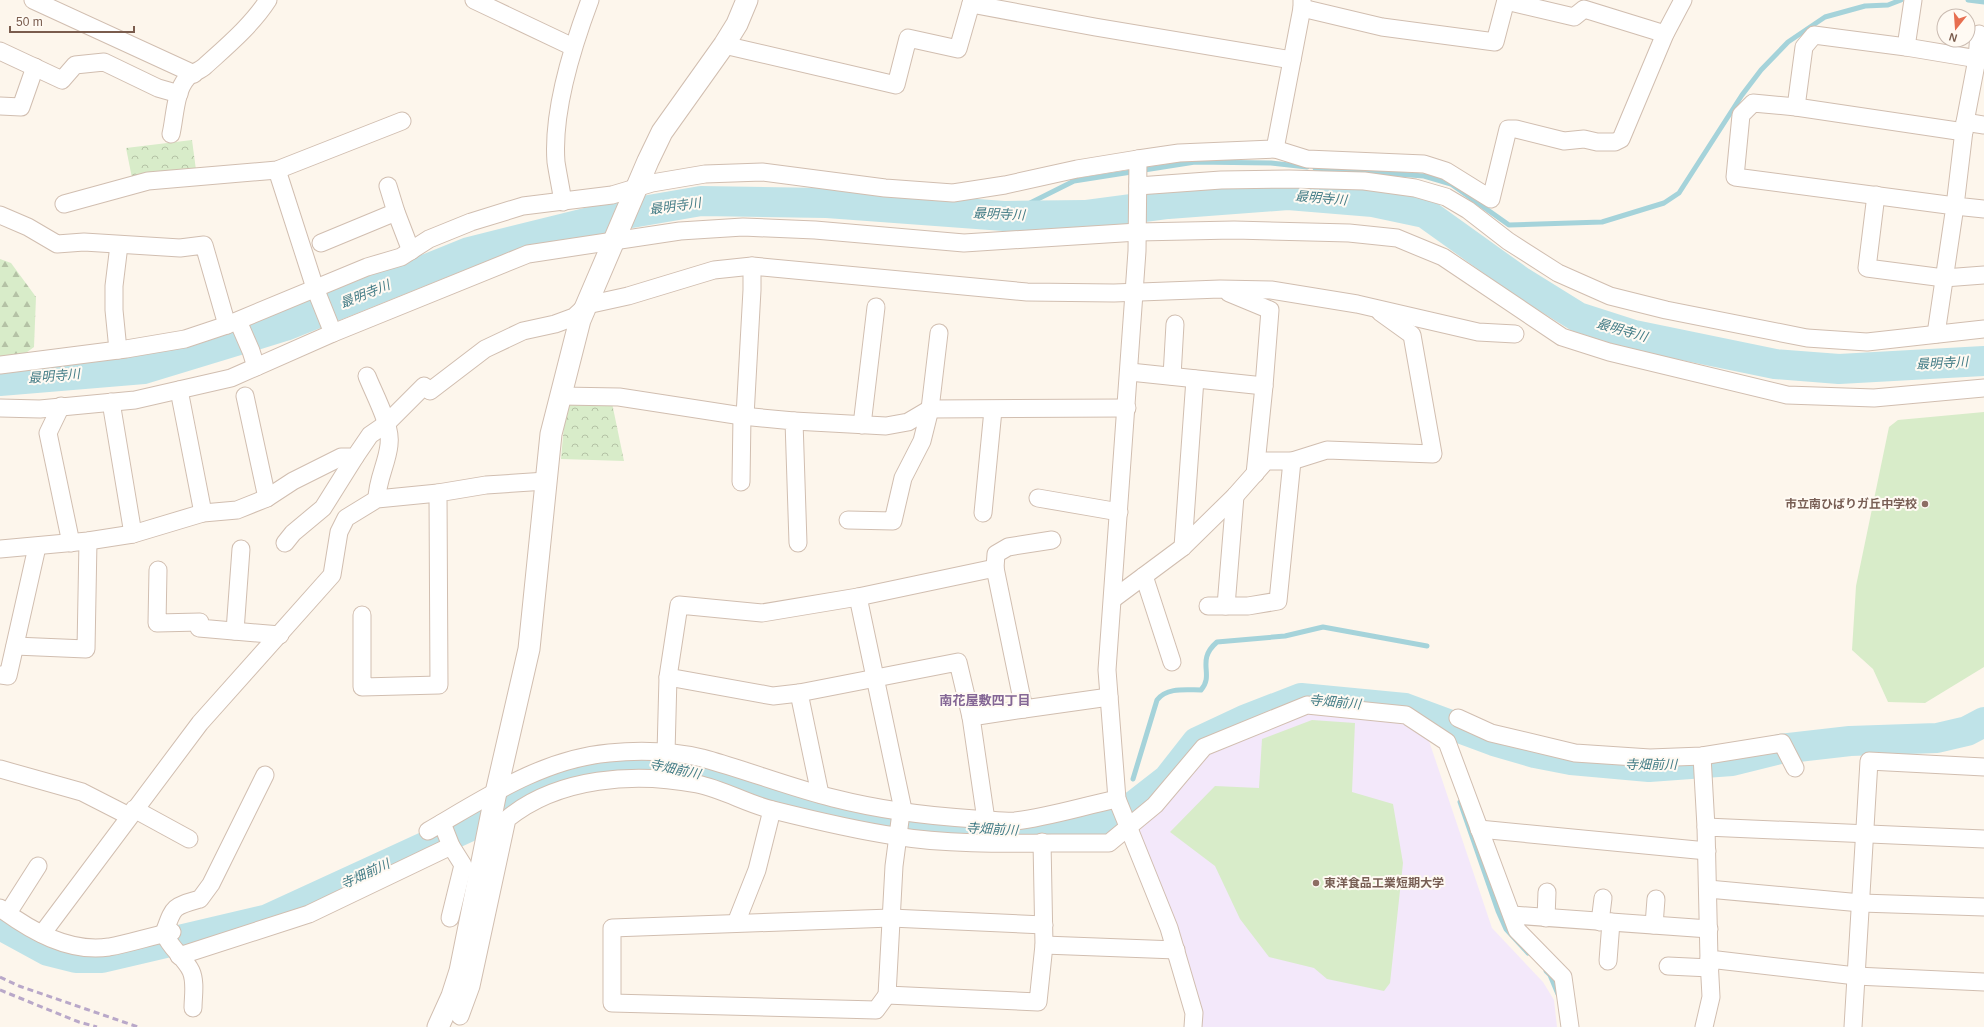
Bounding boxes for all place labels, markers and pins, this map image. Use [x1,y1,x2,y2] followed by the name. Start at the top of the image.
[1785,497,1917,511] place label: 市立南ひばりガ丘中学校
[1920,499,1930,509] marker: 市立南ひばりガ丘中学校
[1324,876,1444,890] place label: 東洋食品工業短期大学
[1311,878,1321,888] marker: 東洋食品工業短期大学

